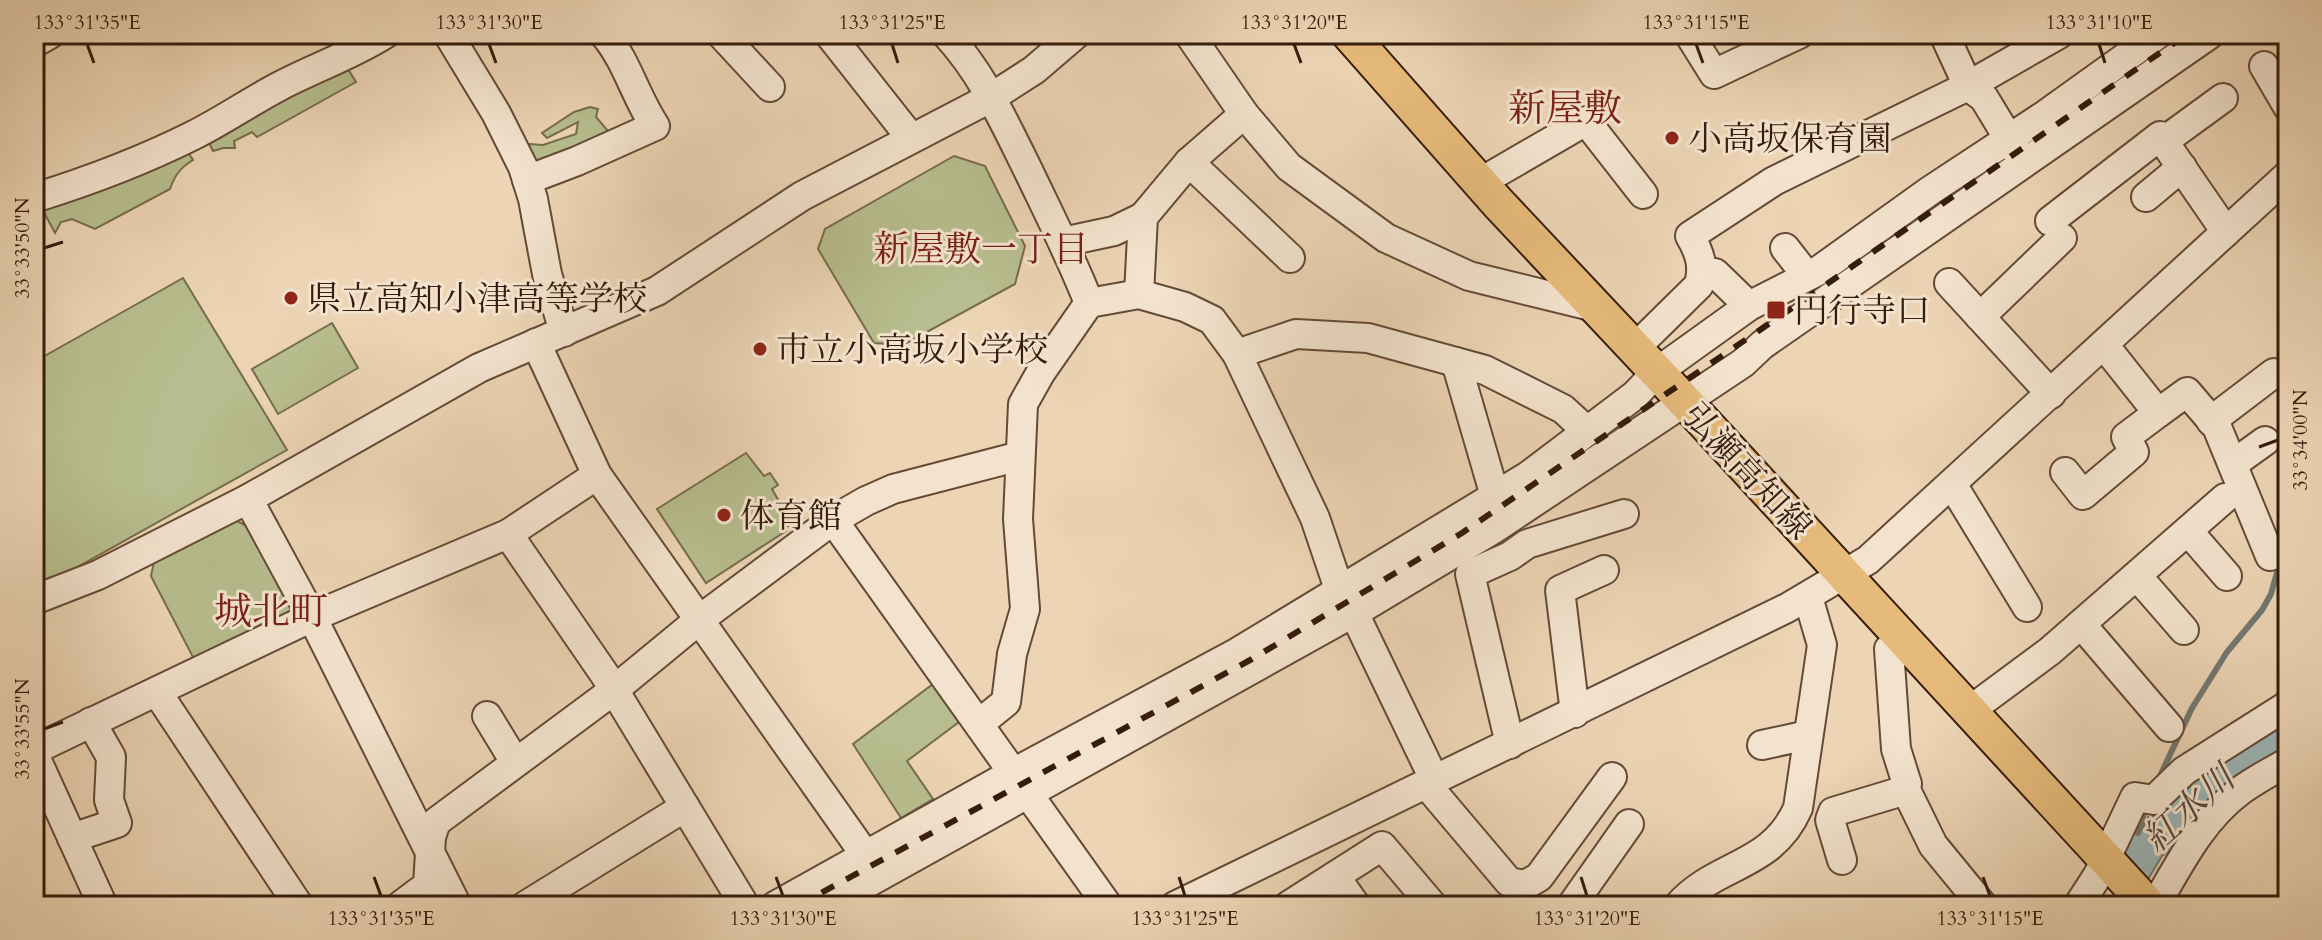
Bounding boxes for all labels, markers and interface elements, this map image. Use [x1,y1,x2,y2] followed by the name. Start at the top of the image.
[34,9,140,36] text: 133°31'35"E
[436,9,542,36] text: 133°31'30"E
[839,9,945,36] text: 133°31'25"E
[1241,9,1347,36] text: 133°31'20"E
[1643,9,1749,36] text: 133°31'15"E
[2046,9,2152,36] text: 133°31'10"E
[1508,83,1622,135] district label: 新屋敷
[1688,116,1892,162] place label: 小高坂保育園
[1663,129,1681,147] marker: 小高坂保育園
[9,197,36,299] text: 33°33'50"N
[873,225,1089,274] district label: 新屋敷一丁目
[307,276,647,322] place label: 県立高知小津高等学校
[1794,288,1930,334] place label: 円行寺口
[282,289,300,307] marker: 県立高知小津高等学校
[1765,299,1787,321] marker: 円行寺口
[776,327,1048,373] place label: 市立小高坂小学校
[751,340,769,358] marker: 市立小高坂小学校
[2287,389,2314,491] text: 33°34'00"N
[1672,394,1822,550] street label: 弘瀬高知線
[740,493,842,539] place label: 体育館
[715,506,733,524] marker: 体育館
[214,586,328,638] district label: 城北町
[9,678,36,780] text: 33°33'55"N
[2132,752,2248,863] water label: 紅水川
[328,905,434,932] text: 133°31'35"E
[730,905,836,932] text: 133°31'30"E
[1132,905,1238,932] text: 133°31'25"E
[1534,905,1640,932] text: 133°31'20"E
[1937,905,2043,932] text: 133°31'15"E

